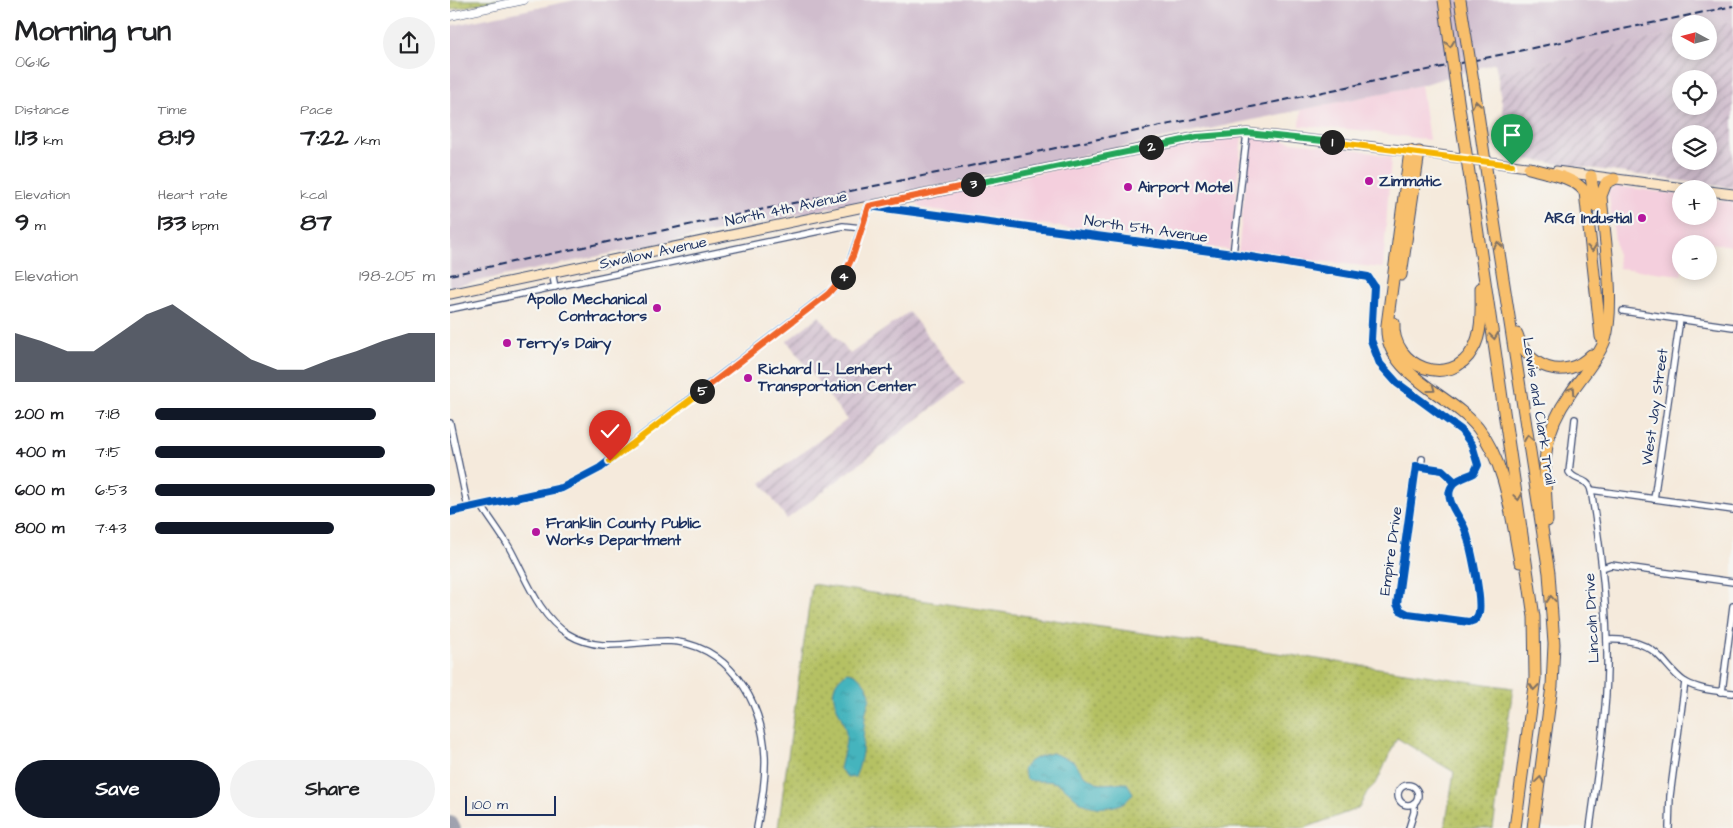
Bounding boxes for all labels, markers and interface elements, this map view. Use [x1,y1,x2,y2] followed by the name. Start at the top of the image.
[15,12,171,51] text: Morning run
[1672,15,1718,60] north arrow
[1672,15,1717,280] map controls
[383,17,435,69] button: share
[1444,40,1455,48] one-way arrow
[15,51,50,73] text: 06:16
[1672,70,1717,115] button: locate
[15,100,69,120] text: Distance
[158,100,187,120] text: Time
[300,100,333,120] text: Pace
[1472,100,1482,109] one-way arrow
[1491,114,1533,165] pin
[15,120,38,155] text: 1.13
[158,120,195,155] text: 8:19
[300,120,349,155] text: 7:22
[1498,121,1526,149] icon: arrive
[1672,125,1717,170] button: layers
[1320,130,1344,154] pin: 1
[38,131,63,151] text: km
[349,131,380,151] text: /km
[1332,132,1333,152] text: 1
[1138,134,1164,160] pin: 2
[1147,137,1156,157] text: 2
[1379,171,1442,192] place label: Zimmatic
[960,172,986,196] pin: 3
[970,174,977,194] text: 3
[1363,175,1375,187] marker: Zimmatic
[1138,177,1233,198] place label: Airport Motel
[1672,180,1717,225] button: +
[1122,181,1134,193] marker: Airport Motel
[15,185,70,205] text: Elevation
[158,185,228,205] text: Heart rate
[300,185,327,205] text: kcal
[723,186,849,232] street label: North 4th Avenue
[15,205,29,240] text: 9
[158,205,186,240] text: 133
[300,205,332,240] text: 87
[1544,208,1633,229] place label: ARG Industial
[1083,210,1209,248] street label: North 5th Avenue
[1636,212,1648,224] marker: ARG Industial
[29,216,46,236] text: m
[186,216,218,236] text: bpm
[597,231,709,275] street label: Swallow Avenue
[1672,235,1717,280] button: −
[1493,241,1504,249] one-way arrow
[1586,244,1597,252] one-way arrow
[830,264,856,290] pin: 4
[15,265,78,287] text: Elevation
[359,265,435,287] text: 198–205 m
[839,267,848,287] text: 4
[527,289,648,327] place label: Apollo Mechanical Contractors
[651,302,663,314] marker: Apollo Mechanical Contractors
[516,333,612,355] place label: Terry's Dairy
[1488,333,1499,341] one-way arrow
[1517,336,1561,486] street label: Lewis and Clark Trail
[501,337,513,349] marker: Terry's Dairy
[1636,347,1675,467] street label: West Jay Street
[757,359,917,397] place label: Richard L. Lenhert Transportation Center
[742,372,754,384] marker: Richard L. Lenhert Transportation Center
[690,378,714,404] pin: 5
[698,381,707,401] text: 5
[1426,383,1436,392] one-way arrow
[1566,387,1575,396] one-way arrow
[15,403,63,425] text: 200 m
[95,403,120,425] text: 7:18
[589,410,631,461] pin
[596,417,624,445] icon: check
[1523,434,1533,442] one-way arrow
[15,441,65,463] text: 400 m
[95,441,121,463] text: 7:15
[15,479,64,501] text: 600 m
[95,479,127,501] text: 6:53
[1512,493,1522,501] one-way arrow
[1374,505,1408,597] street label: Empire Drive
[545,513,702,551] place label: Franklin County Public Works Department
[15,517,64,539] text: 800 m
[95,517,127,539] text: 7:43
[530,526,542,538] marker: Franklin County Public Works Department
[1579,572,1605,664] street label: Lincoln Drive
[1546,594,1557,602] one-way arrow
[1529,684,1540,692] one-way arrow
[15,760,220,818] button: Save
[230,760,435,818] button: Share
[1534,775,1545,783] one-way arrow
[465,793,556,816] scale bar
[472,795,508,815] text: 100 m

